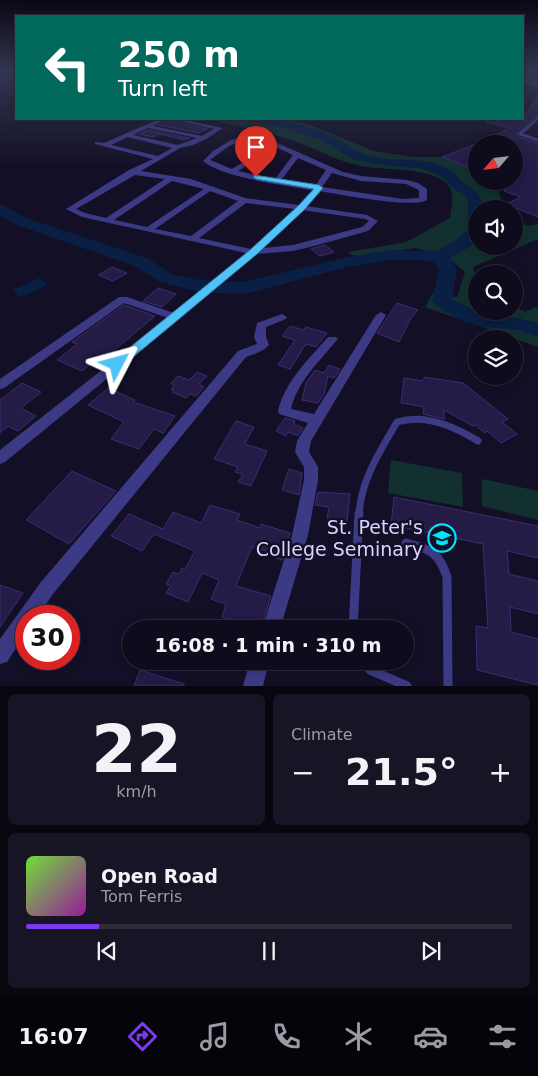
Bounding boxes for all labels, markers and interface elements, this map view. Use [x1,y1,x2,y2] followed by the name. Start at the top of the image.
[35,35,100,100] icon: left
[118,35,240,75] text: 250 m
[118,76,207,101] text: Turn left
[235,126,277,177] pin
[242,133,270,161] icon: arrive
[468,135,522,190] north arrow
[468,135,523,385] map controls
[468,200,523,255] button: sound
[468,265,523,320] button: search
[468,330,523,385] button: layers
[90,337,142,389] position arrow
[256,516,423,560] place label: St. Peter's College Seminary
[427,523,457,553] school or university icon: St. Peter's College Seminary
[15,605,80,670] speed limit sign: 30
[154,634,382,656] text: 16:08 · 1 min · 310 m
[91,712,182,787] text: 22
[291,725,353,744] text: Climate
[345,750,458,794] text: 21.5°
[291,756,314,789] text: −
[489,756,512,789] text: +
[116,782,157,801] text: km/h
[101,865,218,887] text: Open Road
[101,887,182,906] text: Tom Ferris
[93,937,121,965] icon: previous
[255,937,283,965] icon: pause
[417,937,445,965] icon: next
[125,1019,160,1054] icon: directions
[197,1019,232,1054] icon: music
[269,1019,304,1054] icon: phone
[341,1019,376,1054] icon: climate
[413,1019,448,1054] icon: car
[485,1019,520,1054] icon: filters
[18,1024,88,1049] text: 16:07

